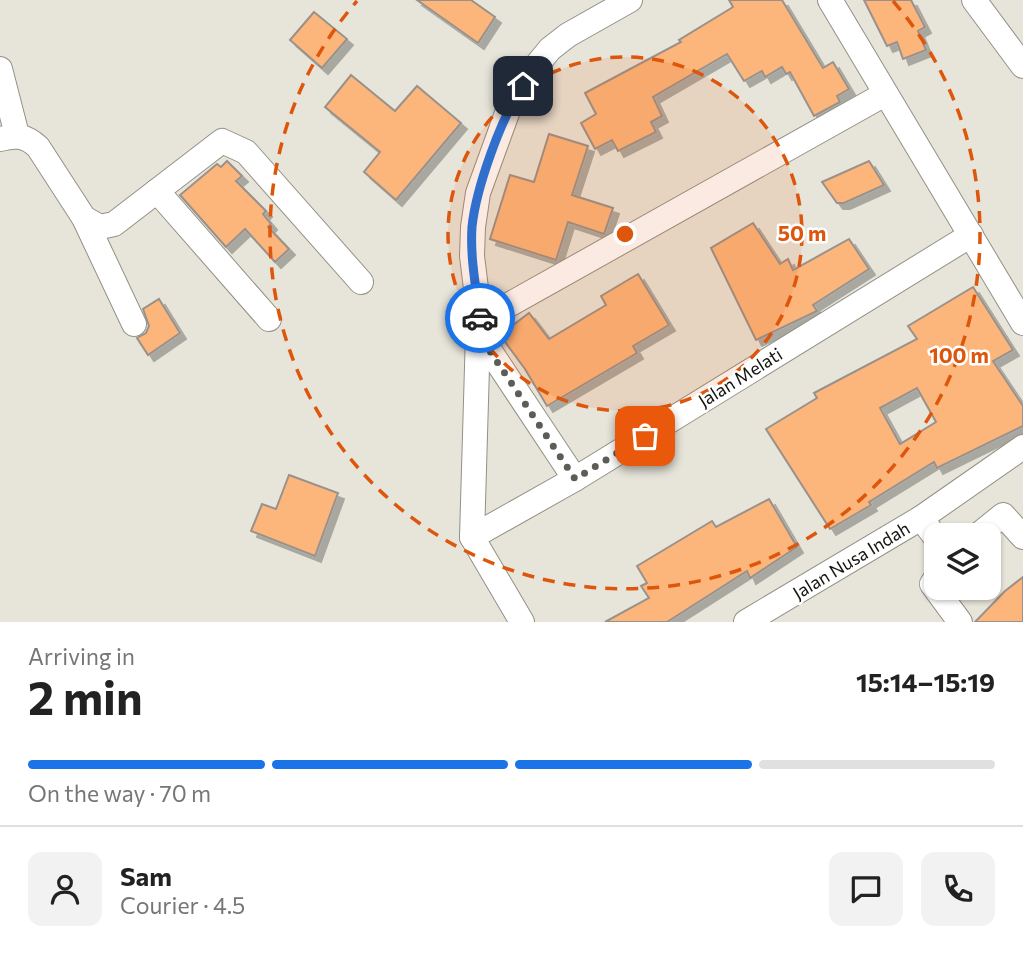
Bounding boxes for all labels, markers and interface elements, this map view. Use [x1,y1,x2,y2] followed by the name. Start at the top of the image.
[493,56,553,116] pin
[504,67,542,105] icon: home
[778,220,826,245] text: 50 m
[613,222,637,246] centre of rings
[445,283,515,353] courier
[461,299,499,337] icon: car
[694,342,786,412] street label: Jalan Melati
[929,342,989,367] text: 100 m
[615,406,675,466] pin
[626,417,664,455] icon: bag
[789,516,913,604] street label: Jalan Nusa Indah
[924,523,1001,600] map controls
[924,523,1001,600] button: layers
[28,642,135,670] text: Arriving in
[856,666,995,697] text: 15:14–15:19
[28,668,143,724] text: 2 min
[28,779,211,807] text: On the way · 70 m
[28,852,102,926] button: person
[829,852,903,926] button: chat
[921,852,995,926] button: phone
[120,860,172,891] text: Sam
[120,891,245,919] text: Courier · 4.5

